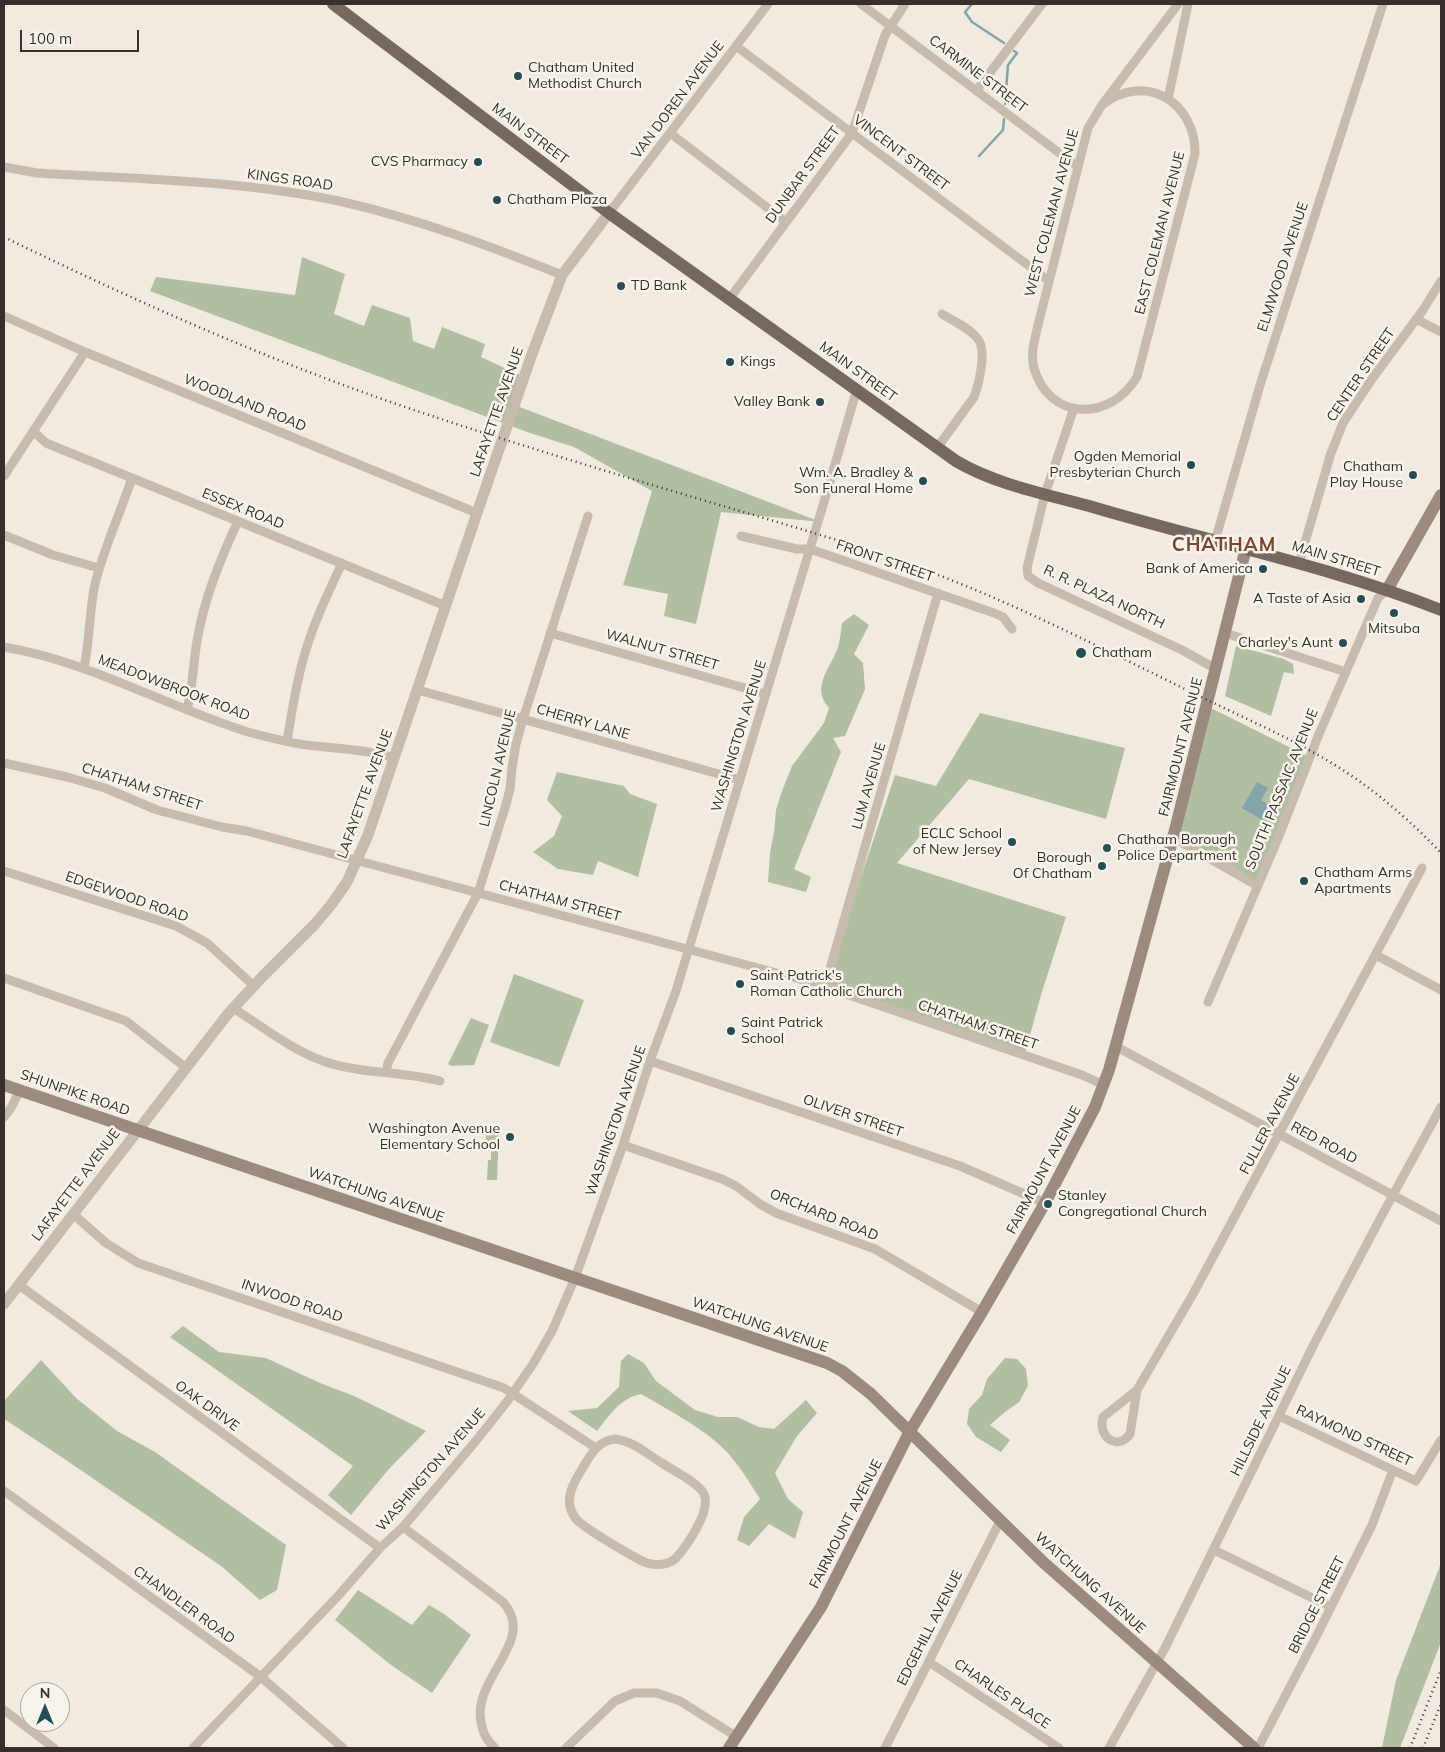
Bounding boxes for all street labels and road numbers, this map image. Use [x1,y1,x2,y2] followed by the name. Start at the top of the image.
[926,32,1030,116] street label: CARMINE STREET
[628,38,728,162] street label: VAN DOREN AVENUE
[488,100,572,168] street label: MAIN STREET
[850,111,952,195] street label: VINCENT STREET
[762,123,844,227] street label: DUNBAR STREET
[1021,127,1083,299] street label: WEST COLEMAN AVENUE
[1132,150,1188,316] street label: EAST COLEMAN AVENUE
[246,166,334,194] street label: KINGS ROAD
[1254,200,1312,334] street label: ELMWOOD AVENUE
[1323,325,1399,425] street label: CENTER STREET
[816,338,900,406] street label: MAIN STREET
[467,345,527,479] street label: LAFAYETTE AVENUE
[181,371,309,435] street label: WOODLAND ROAD
[199,485,287,533] street label: ESSEX ROAD
[834,536,936,586] street label: FRONT STREET
[1290,538,1382,580] street label: MAIN STREET
[1041,562,1167,632] street label: R. R. PLAZA NORTH
[603,626,721,674] street label: WALNUT STREET
[96,651,252,725] street label: MEADOWBROOK ROAD
[708,658,770,814] street label: WASHINGTON AVENUE
[1156,676,1206,818] street label: FAIRMOUNT AVENUE
[534,701,632,743] street label: CHERRY LANE
[1242,706,1322,872] street label: SOUTH PASSAIC AVENUE
[476,708,520,828] street label: LINCOLN AVENUE
[334,727,396,861] street label: LAFAYETTE AVENUE
[849,741,889,831] street label: LUM AVENUE
[79,760,205,814] street label: CHATHAM STREET
[63,868,191,926] street label: EDGEWOOD ROAD
[497,877,623,925] street label: CHATHAM STREET
[916,997,1040,1053] street label: CHATHAM STREET
[582,1044,650,1198] street label: WASHINGTON AVENUE
[18,1066,132,1120] street label: SHUNPIKE ROAD
[1236,1071,1304,1177] street label: FULLER AVENUE
[801,1091,905,1141] street label: OLIVER STREET
[1003,1103,1085,1237] street label: FAIRMOUNT AVENUE
[1288,1118,1360,1168] street label: RED ROAD
[28,1126,124,1244] street label: LAFAYETTE AVENUE
[306,1164,446,1226] street label: WATCHUNG AVENUE
[767,1186,881,1244] street label: ORCHARD ROAD
[239,1276,345,1326] street label: INWOOD ROAD
[690,1294,830,1356] street label: WATCHUNG AVENUE
[1227,1363,1295,1479] street label: HILLSIDE AVENUE
[172,1377,242,1435] street label: OAK DRIVE
[1293,1402,1415,1470] street label: RAYMOND STREET
[373,1405,489,1535] street label: WASHINGTON AVENUE
[806,1457,886,1591] street label: FAIRMOUNT AVENUE
[1031,1529,1149,1637] street label: WATCHUNG AVENUE
[1285,1554,1349,1656] street label: BRIDGE STREET
[130,1562,238,1648] street label: CHANDLER ROAD
[894,1568,966,1688] street label: EDGEHILL AVENUE
[951,1656,1053,1732] street label: CHARLES PLACE

